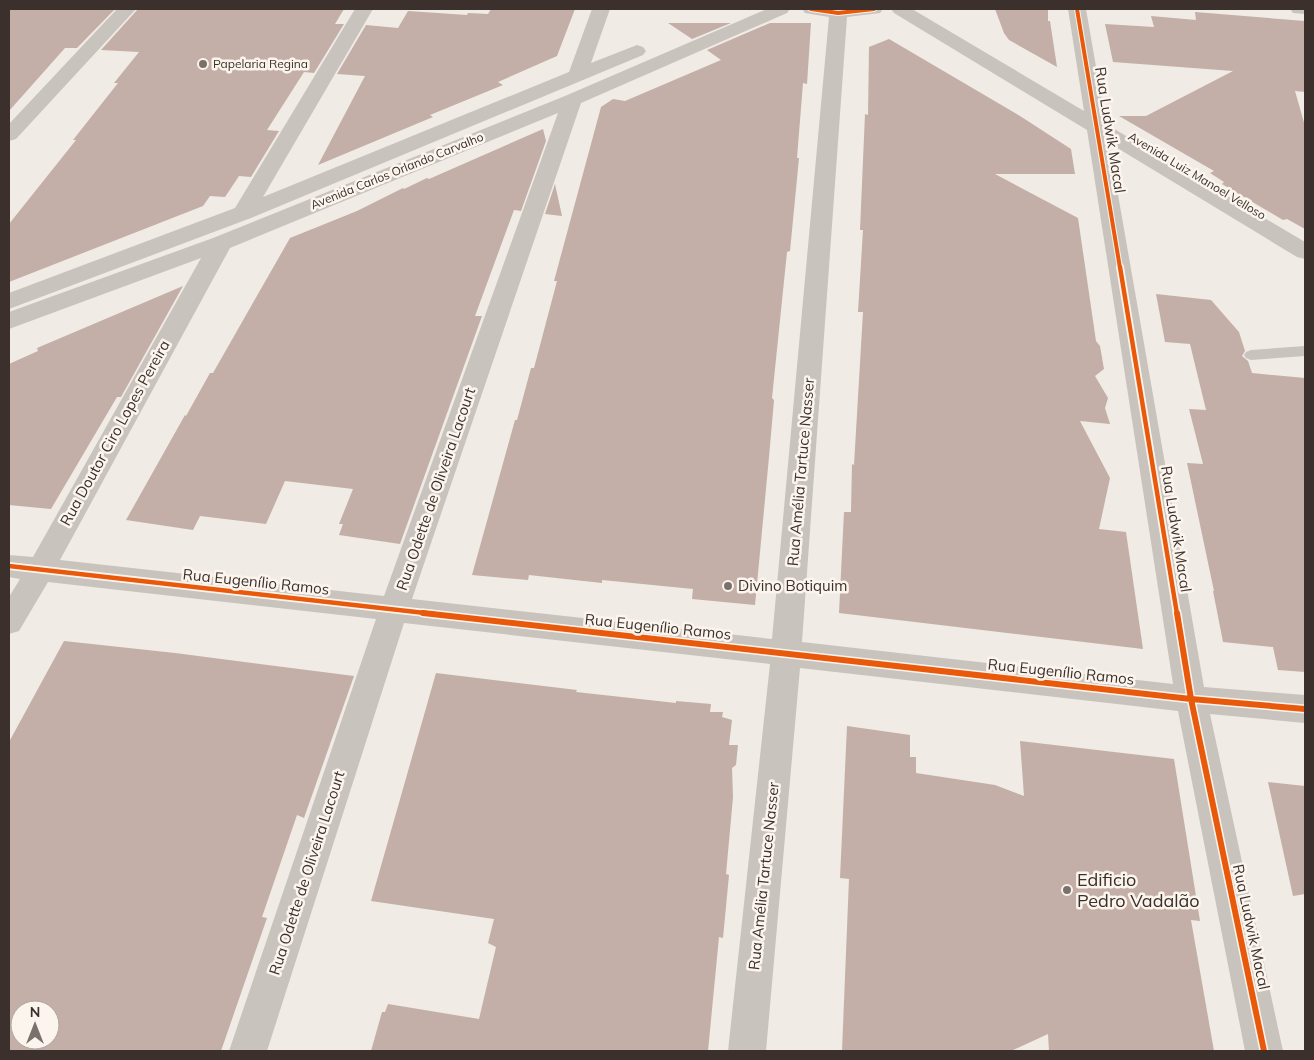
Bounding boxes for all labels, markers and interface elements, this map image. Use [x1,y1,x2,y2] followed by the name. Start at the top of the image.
[213,56,308,71] place label: Papelaria Regina
[197,58,209,70] marker: Papelaria Regina
[1091,65,1130,194] street label: Rua Ludwik Macal
[308,129,486,212] street label: Avenida Carlos Orlando Carvalho
[1126,129,1269,223] street label: Avenida Luiz Manoel Velloso
[56,337,174,529] street label: Rua Doutor Ciro Lopes Pereira
[783,376,818,567] street label: Rua Amélia Tartuce Nasser
[392,385,479,593] street label: Rua Odette de Oliveira Lacourt
[1157,464,1196,593] street label: Rua Ludwik Macal
[182,564,330,599] street label: Rua Eugenílio Ramos
[738,576,848,595] place label: Divino Botiquim
[722,580,734,592] marker: Divino Botiquim
[584,609,732,644] street label: Rua Eugenílio Ramos
[987,654,1135,689] street label: Rua Eugenílio Ramos
[265,768,349,977] street label: Rua Odette de Oliveira Lacourt
[744,780,783,971] street label: Rua Amélia Tartuce Nasser
[1229,862,1274,991] street label: Rua Ludwik Macal
[1077,868,1200,912] place label: Edificio Pedro Vadalão
[1061,884,1073,896] marker: Edificio Pedro Vadalão
[10,1000,60,1050] north arrow
[30,1003,40,1021] text: N

